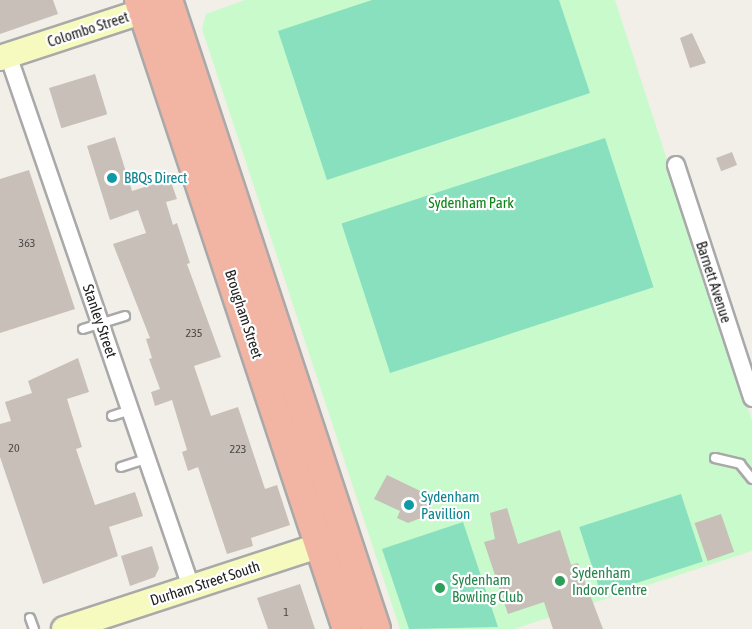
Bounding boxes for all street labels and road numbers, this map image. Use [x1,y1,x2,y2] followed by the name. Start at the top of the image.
[45,7,131,51] street label: Colombo Street
[692,239,736,325] street label: Barnett Avenue
[221,267,267,361] street label: Brougham Street
[79,282,121,360] street label: Stanley Street
[148,557,262,609] street label: Durham Street South

